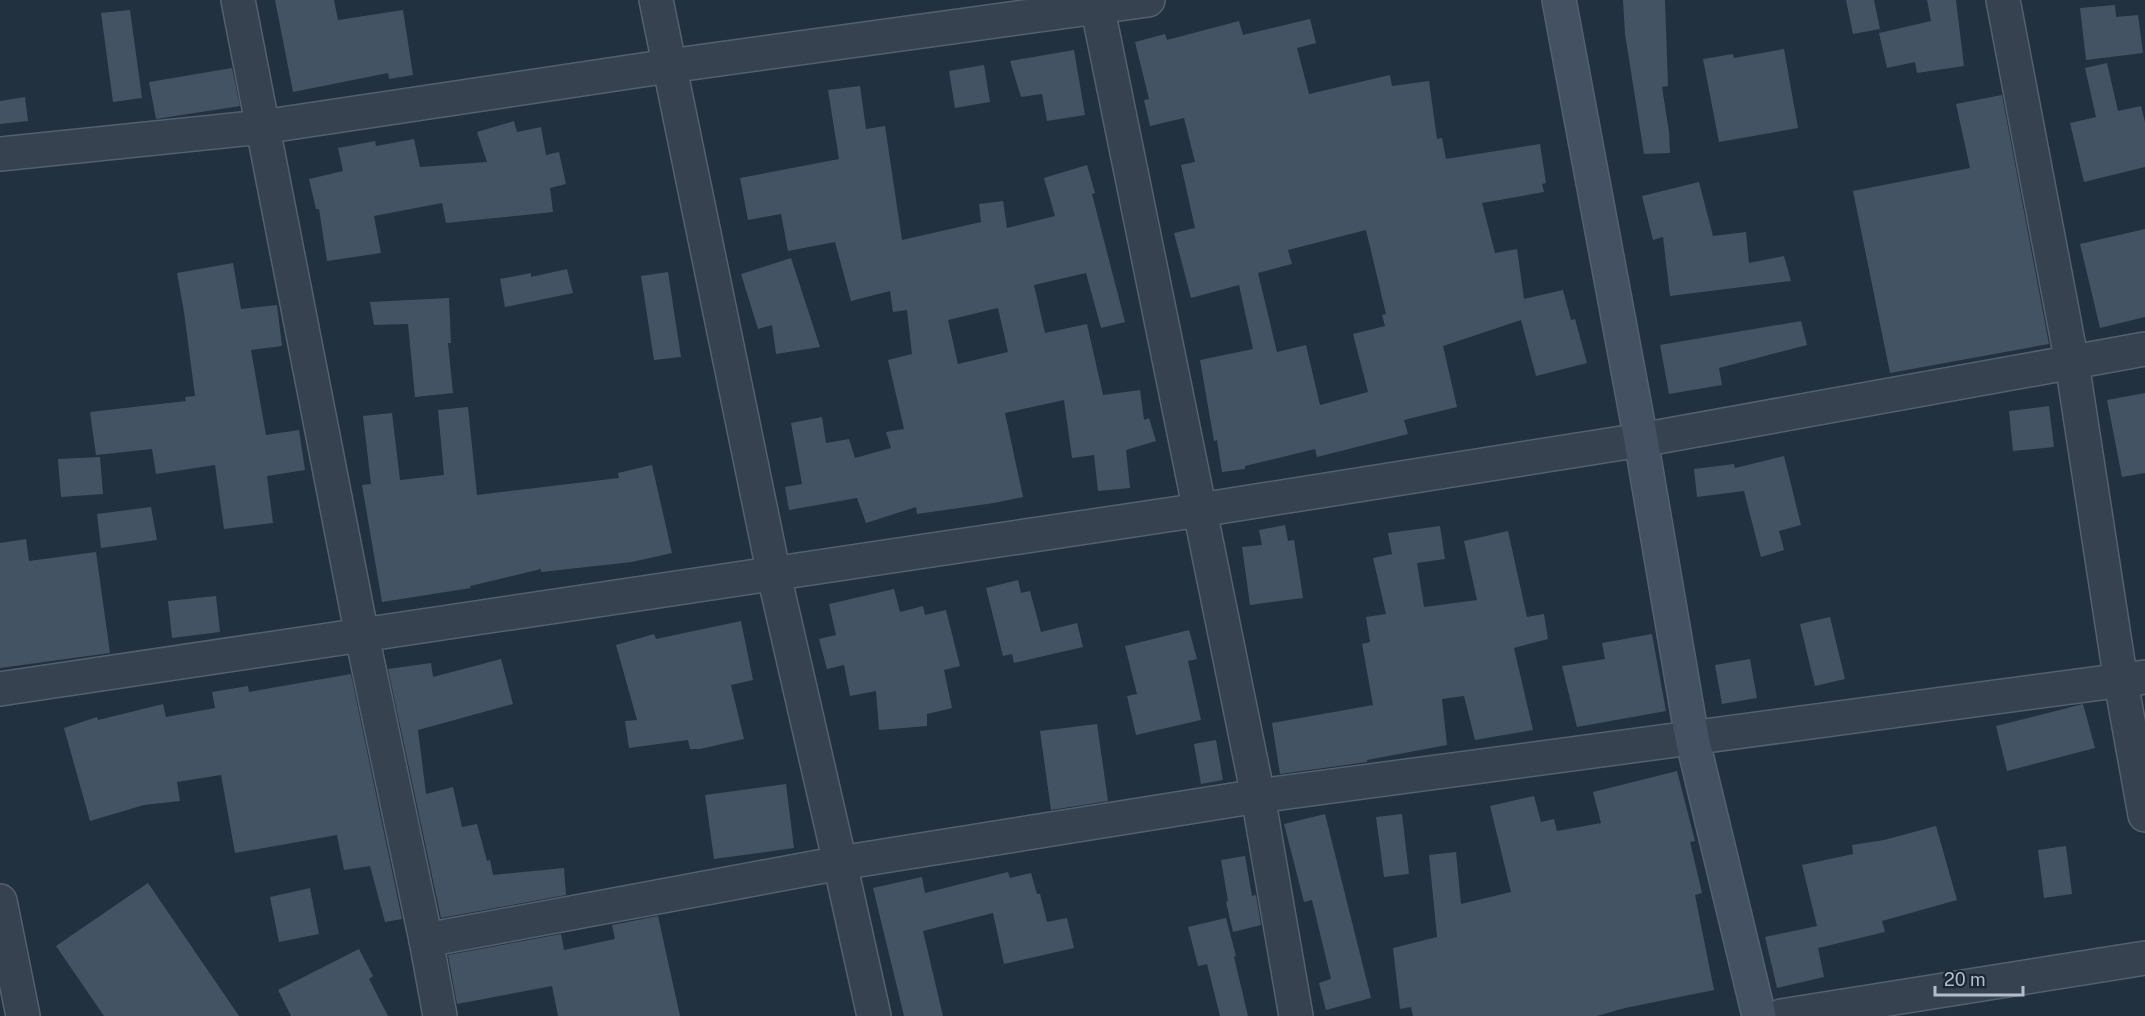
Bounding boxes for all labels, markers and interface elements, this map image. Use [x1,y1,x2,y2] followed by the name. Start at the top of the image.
[1935,959,2024,997] scale bar
[1944,969,1986,990] text: 20 m

